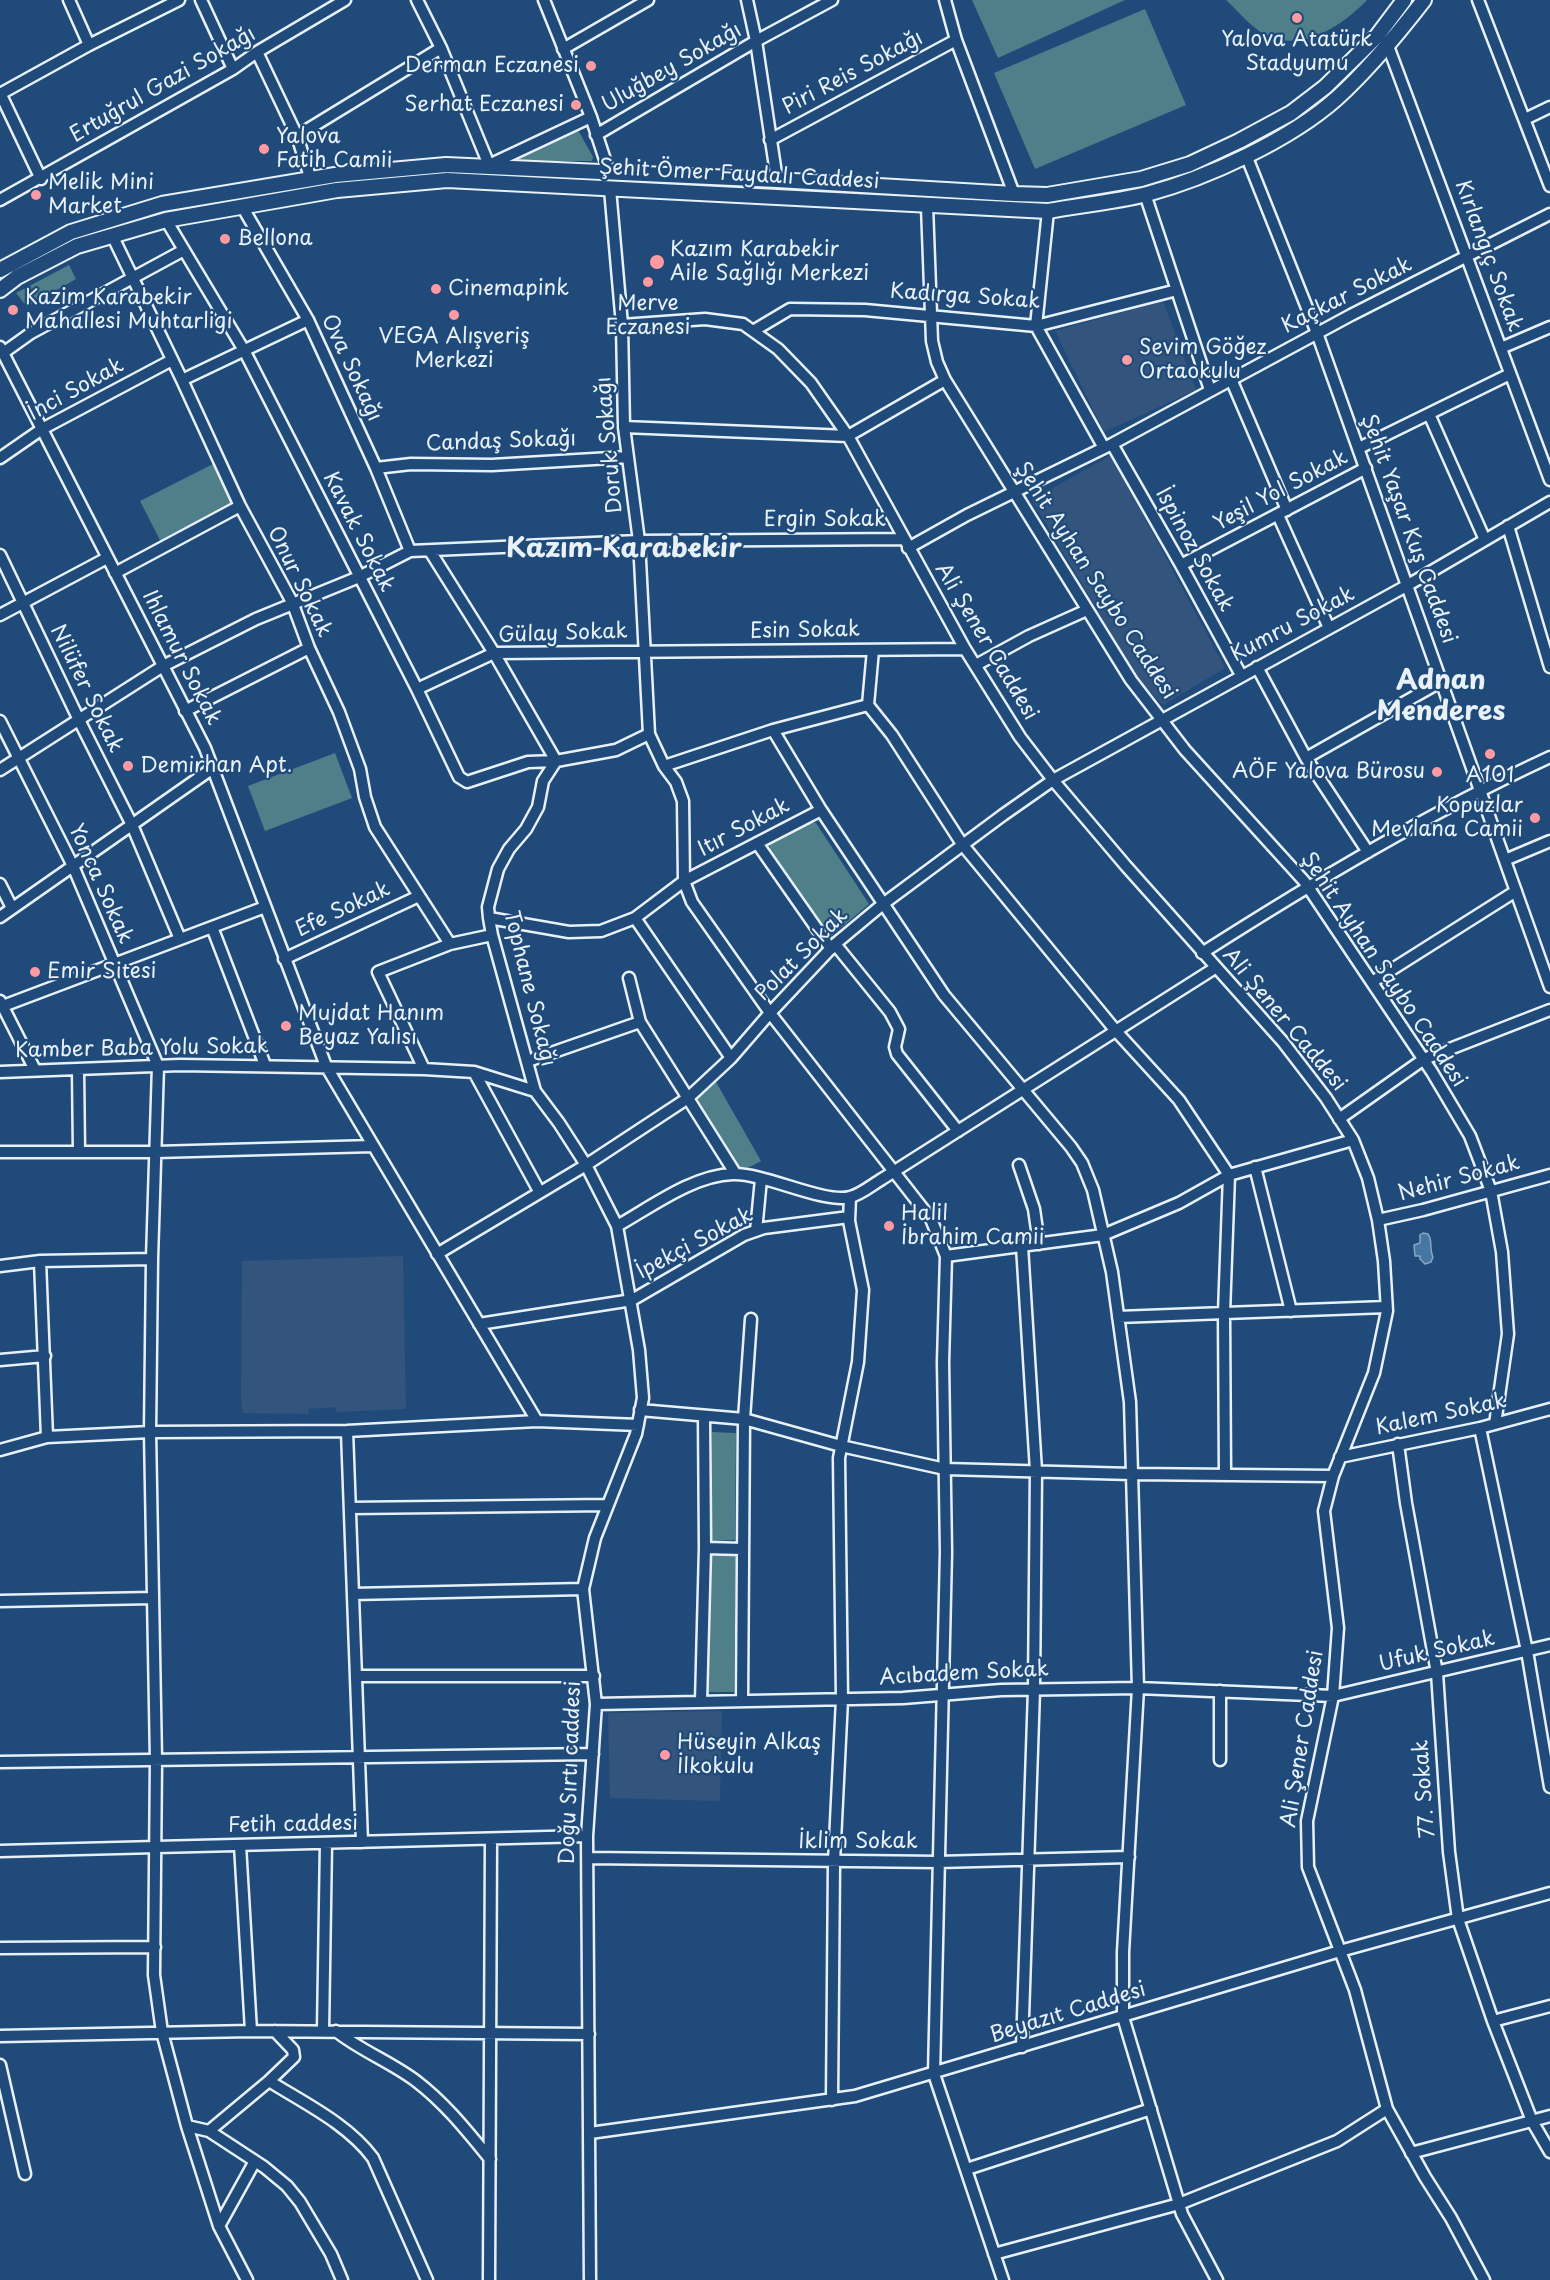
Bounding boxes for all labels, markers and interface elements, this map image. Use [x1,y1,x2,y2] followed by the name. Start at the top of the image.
[1290,11,1304,25] marker: Yalova Atatürk Stadyumu
[598,18,746,118] street label: Uluğbey Sokağı
[66,22,260,148] street label: Ertuğrul Gazi Sokağı
[779,25,927,121] street label: Piri Reis Sokağı
[1221,27,1373,77] place label: Yalova Atatürk Stadyumu
[405,53,579,79] place label: Derman Eczanesi
[584,59,598,73] marker: Derman Eczanesi
[405,92,564,118] place label: Serhat Eczanesi
[569,98,583,112] marker: Serhat Eczanesi
[276,124,392,174] place label: Yalova Fatih Camii
[257,142,271,156] marker: Yalova Fatih Camii
[598,155,880,195] street label: Şehit Ömer Faydalı Caddesi
[48,170,154,220] place label: Melik Mini Market
[1449,177,1527,335] street label: Kırlangıç Sokak
[29,188,43,202] marker: Melik Mini Market
[237,226,313,252] place label: Bellona
[218,232,232,246] marker: Bellona
[670,237,869,287] place label: Kazım Karabekir Aile Sağlığı Merkezi
[1278,252,1416,340] street label: Kaçkar Sokak
[648,253,666,271] marker: Kazım Karabekir Aile Sağlığı Merkezi
[641,275,655,289] marker: Merve Eczanesi
[448,276,569,302] place label: Cinemapink
[889,279,1041,315] street label: Kadırga Sokak
[429,282,443,296] marker: Cinemapink
[25,285,232,335] place label: Kazim Karabekir Mahallesi Muhtarligi
[606,291,690,341] place label: Merve Eczanesi
[6,303,20,317] marker: Kazim Karabekir Mahallesi Muhtarligi
[447,308,461,322] marker: VEGA Alışveriş Merkezi
[315,310,387,426] street label: Ova Sokağı
[378,324,530,374] place label: VEGA Alışveriş Merkezi
[1139,335,1267,385] place label: Sevim Göğez Ortaokulu
[24,353,128,427] street label: İnci Sokak
[1120,353,1134,367] marker: Sevim Göğez Ortaokulu
[591,376,629,514] street label: Doruk Sokağı
[1355,411,1461,647] street label: Şehit Yaşar Kuş Caddesi
[425,427,577,457] street label: Candaş Sokağı
[1210,445,1352,537] street label: Yeşil Yol Sokak
[1009,458,1181,704] street label: Şehit Ayhan Saybo Caddesi
[317,468,399,596] street label: Kavak Sokak
[1150,484,1238,616] street label: İspinoz Sokak
[764,507,886,533] street label: Ergin Sokak
[261,523,337,641] street label: Onur Sokak
[506,534,742,566] district label: Kazım Karabekir
[929,559,1043,725] street label: Ali Şener Caddesi
[1227,582,1359,668] street label: Kumru Sokak
[136,586,226,730] street label: Ihlamur Sokak
[750,617,860,645] street label: Esin Sokak
[498,619,628,649] street label: Gülay Sokak
[44,621,128,757] street label: Nilüfer Sokak
[1377,666,1505,729] district label: Adnan Menderes
[1483,747,1497,761] marker: A101
[140,753,293,779] place label: Demirhan Apt.
[121,759,135,773] marker: Demirhan Apt.
[1232,759,1425,785] place label: AÖF Yalova Bürosu
[1466,763,1514,789] place label: A101
[1430,765,1444,779] marker: AÖF Yalova Bürosu
[694,793,794,863] street label: Itır Sokak
[1371,793,1523,843] place label: Kopuzlar Mevlana Camii
[1528,811,1542,825] marker: Kopuzlar Mevlana Camii
[62,820,138,948] street label: Yonca Sokak
[1295,848,1471,1092] street label: Şehit Ayhan Saybo Caddesi
[292,877,394,943] street label: Efe Sokak
[750,903,854,1007] street label: Polat Sokak
[497,909,561,1069] street label: Tophane Sokağı
[1217,943,1351,1097] street label: Ali Şener Caddesi
[47,959,156,985] place label: Emir Sitesi
[28,965,42,979] marker: Emir Sitesi
[298,1001,444,1051] place label: Mujdat Hanım Beyaz Yalısı
[279,1019,293,1033] marker: Mujdat Hanım Beyaz Yalısı
[15,1034,269,1064] street label: Kamber Baba Yolu Sokak
[1395,1151,1523,1207] street label: Nehir Sokak
[901,1201,1044,1251] place label: Halil İbrahim Camii
[633,1203,757,1285] street label: İpekçi Sokak
[882,1219,896,1233] marker: Halil İbrahim Camii
[1373,1389,1509,1441] street label: Kalem Sokak
[1377,1626,1497,1678] street label: Ufuk Sokak
[1277,1649,1329,1829] street label: Ali Şener Caddesi
[879,1657,1049,1691] street label: Acıbadem Sokak
[555,1681,587,1865] street label: Doğu Sırtı caddesi
[677,1730,821,1780] place label: Hüseyin Alkaş İlkokulu
[1409,1739,1441,1839] street label: 77. Sokak
[658,1748,672,1762] marker: Hüseyin Alkaş İlkokulu
[228,1811,358,1839] street label: Fetih caddesi
[798,1829,918,1855] street label: İklim Sokak
[987,1977,1149,2049] street label: Beyazıt Caddesi

